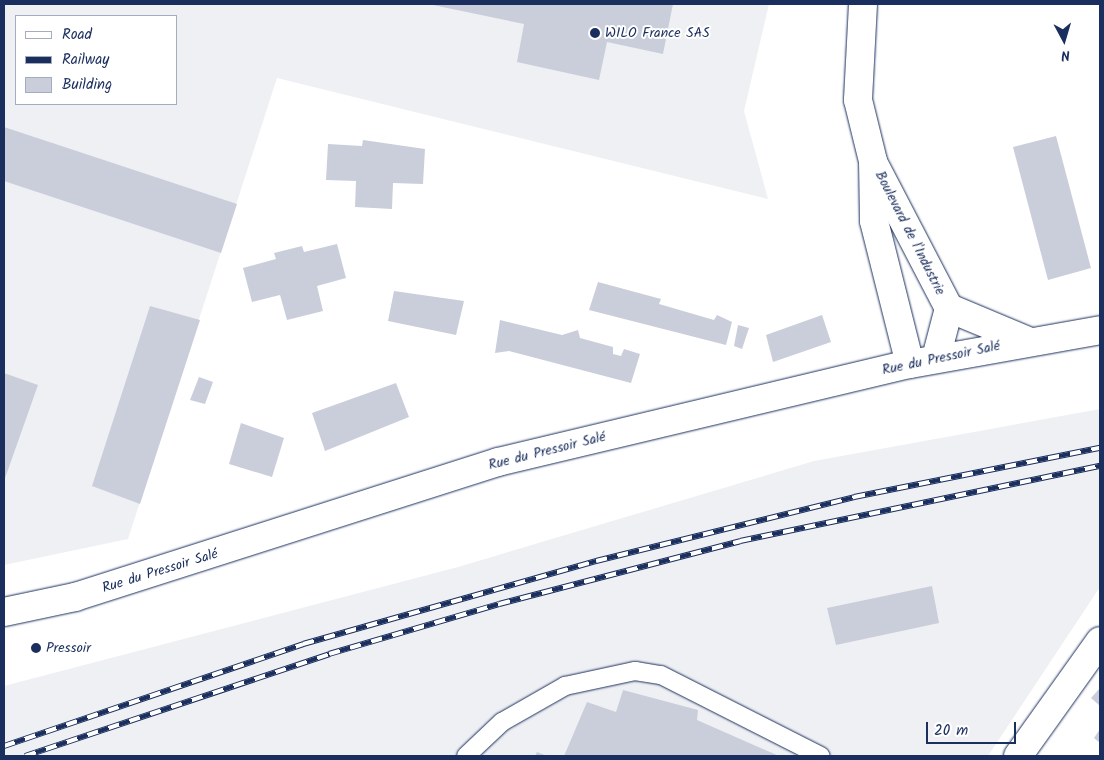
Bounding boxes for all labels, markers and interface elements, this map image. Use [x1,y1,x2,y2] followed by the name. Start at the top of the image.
[15,15,178,105] legend
[1039,15,1089,65] north arrow
[62,23,92,47] text: Road
[605,25,710,41] place label: WILO France SAS
[589,27,601,39] marker: WILO France SAS
[1060,44,1071,66] text: N
[62,48,109,72] text: Railway
[62,73,112,97] text: Building
[871,168,949,298] street label: Boulevard de l'Industrie
[881,337,1001,379] street label: Rue du Pressoir Salé
[487,428,607,474] street label: Rue du Pressoir Salé
[100,545,220,597] street label: Rue du Pressoir Salé
[46,640,91,656] place label: Pressoir
[30,642,42,654] marker: Pressoir
[929,712,1019,744] scale bar
[934,719,968,743] text: 20 m

